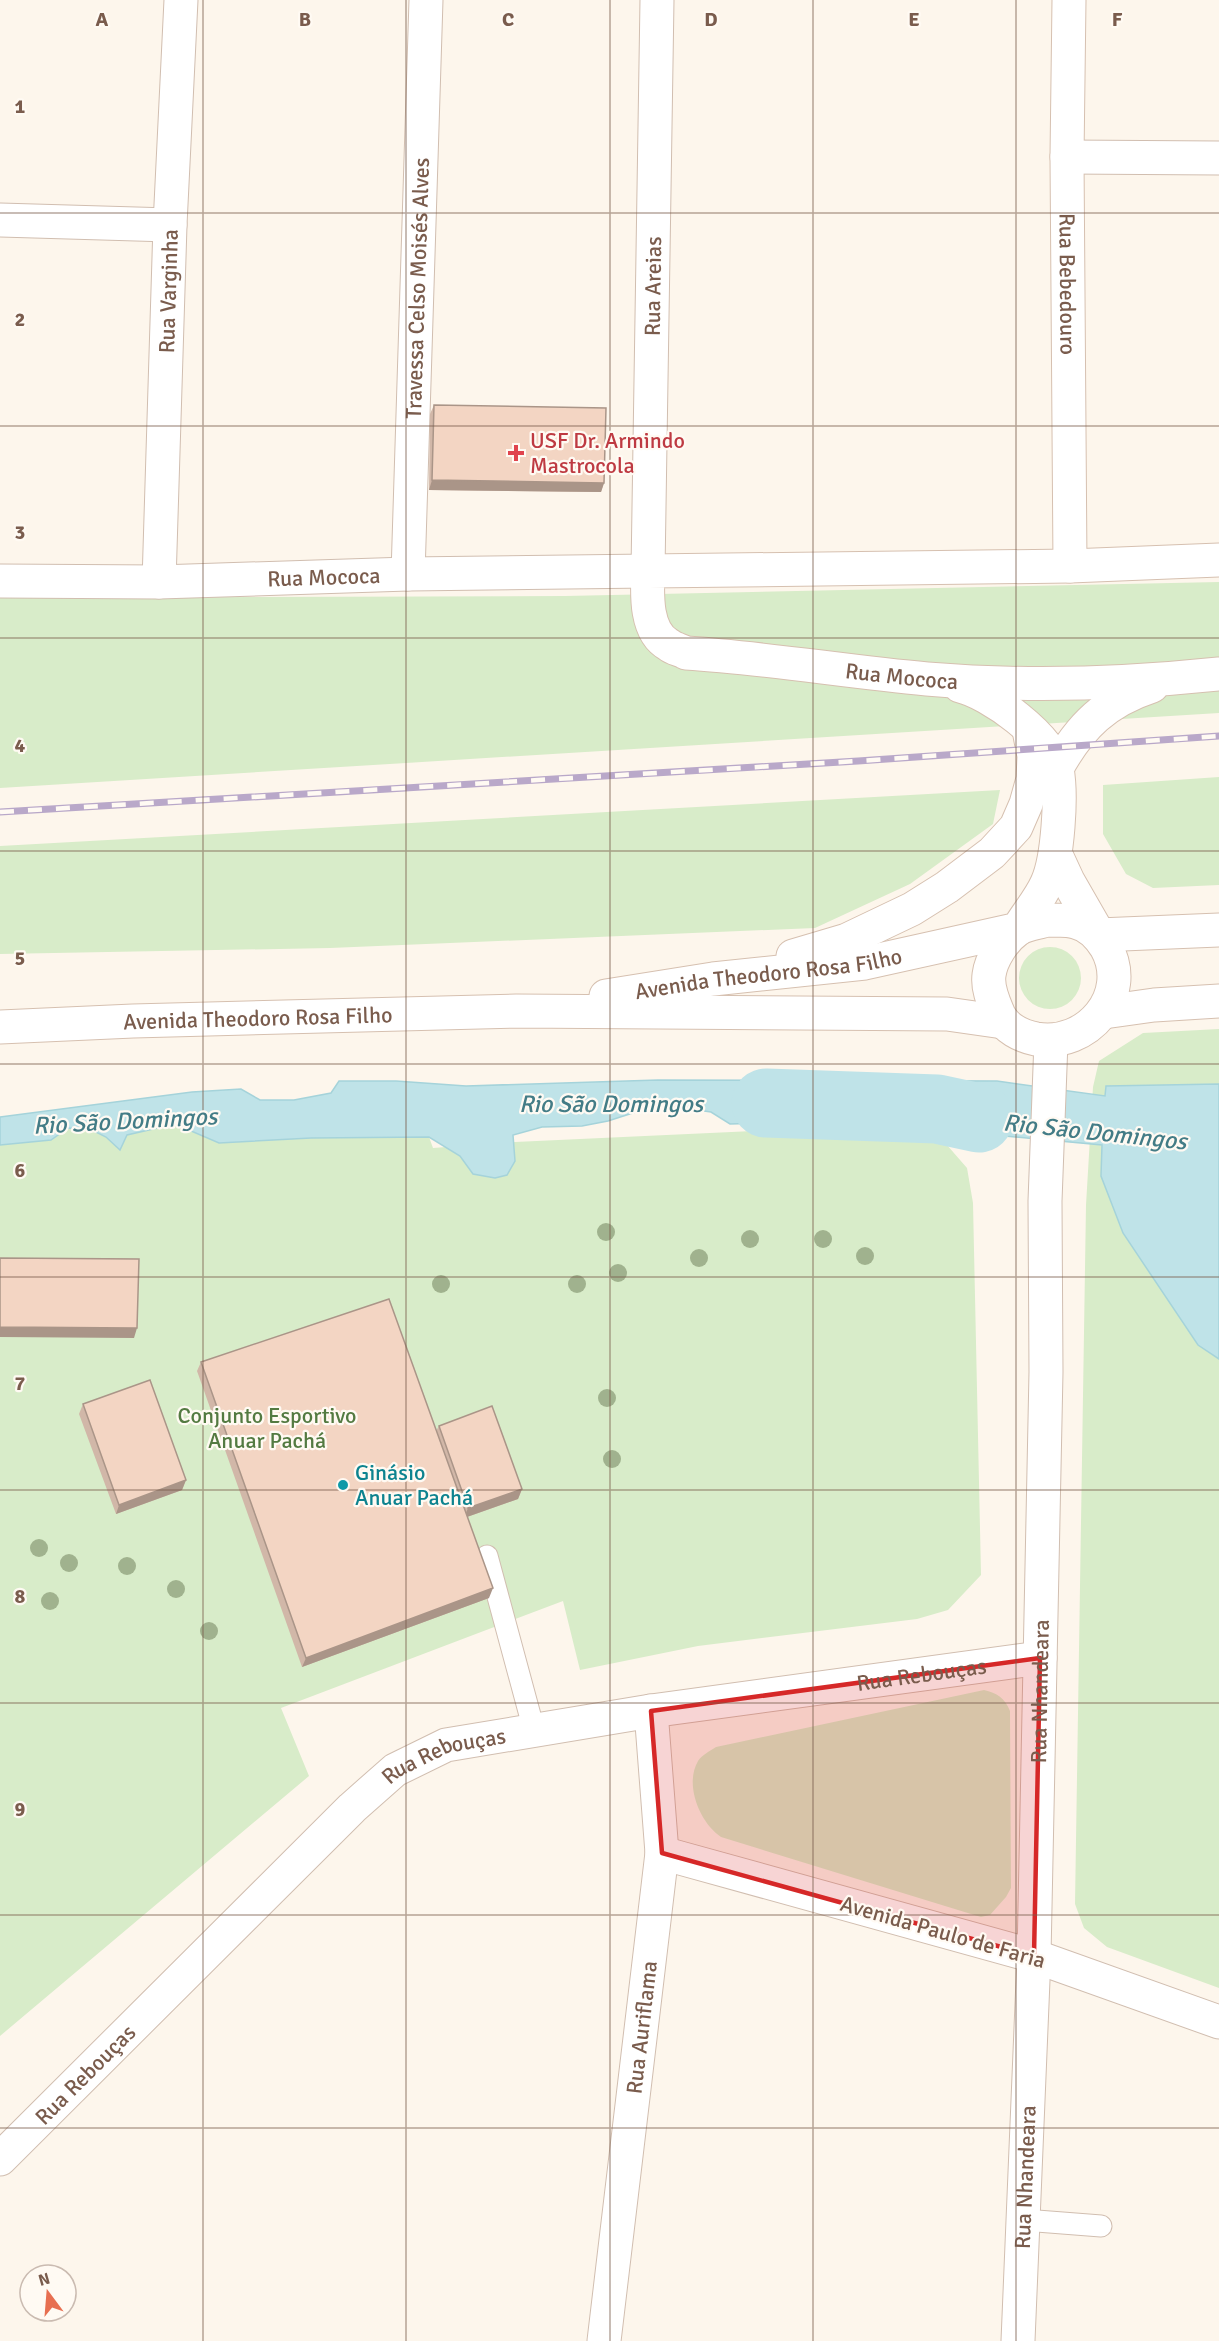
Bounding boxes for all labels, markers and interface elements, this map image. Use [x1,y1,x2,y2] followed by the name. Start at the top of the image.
[96,7,109,32] text: A
[299,7,311,32] text: B
[502,7,514,32] text: C
[704,7,718,32] text: D
[908,7,920,32] text: E
[1112,7,1123,32] text: F
[15,94,26,119] text: 1
[399,157,435,419] street label: Travessa Celso Moisés Alves
[1054,213,1082,355] street label: Rua Bebedouro
[153,229,183,354] street label: Rua Varginha
[638,236,667,336] street label: Rua Areias
[15,307,25,332] text: 2
[530,427,685,479] place label: USF Dr. Armindo Mastrocola
[507,444,525,462] marker: USF Dr. Armindo Mastrocola
[15,520,25,545] text: 3
[267,561,381,592] street label: Rua Mococa
[844,657,959,695] street label: Rua Mococa
[15,733,26,758] text: 4
[633,942,904,1005] street label: Avenida Theodoro Rosa Filho
[15,946,25,971] text: 5
[123,1001,393,1035] street label: Avenida Theodoro Rosa Filho
[519,1089,706,1119] water label: Rio São Domingos
[32,1101,220,1141] water label: Rio São Domingos
[1002,1107,1191,1157] water label: Rio São Domingos
[15,1158,26,1183] text: 6
[15,1371,26,1396] text: 7
[178,1402,357,1454] park label: Conjunto Esportivo Anuar Pachá
[355,1459,473,1511] place label: Ginásio Anuar Pachá
[336,1478,350,1492] marker: Ginásio Anuar Pachá
[15,1584,26,1609] text: 8
[1024,1619,1054,1764] street label: Rua Nhandeara
[855,1652,988,1696] street label: Rua Rebouças
[376,1722,508,1789] street label: Rua Rebouças
[15,1797,26,1822] text: 9
[837,1890,1049,1974] street label: Avenida Paulo de Faria
[620,1959,663,2095] street label: Rua Auriflama
[29,2018,141,2130] street label: Rua Rebouças
[1008,2105,1041,2250] street label: Rua Nhandeara
[18,2263,78,2323] north arrow
[36,2268,52,2291] text: N

